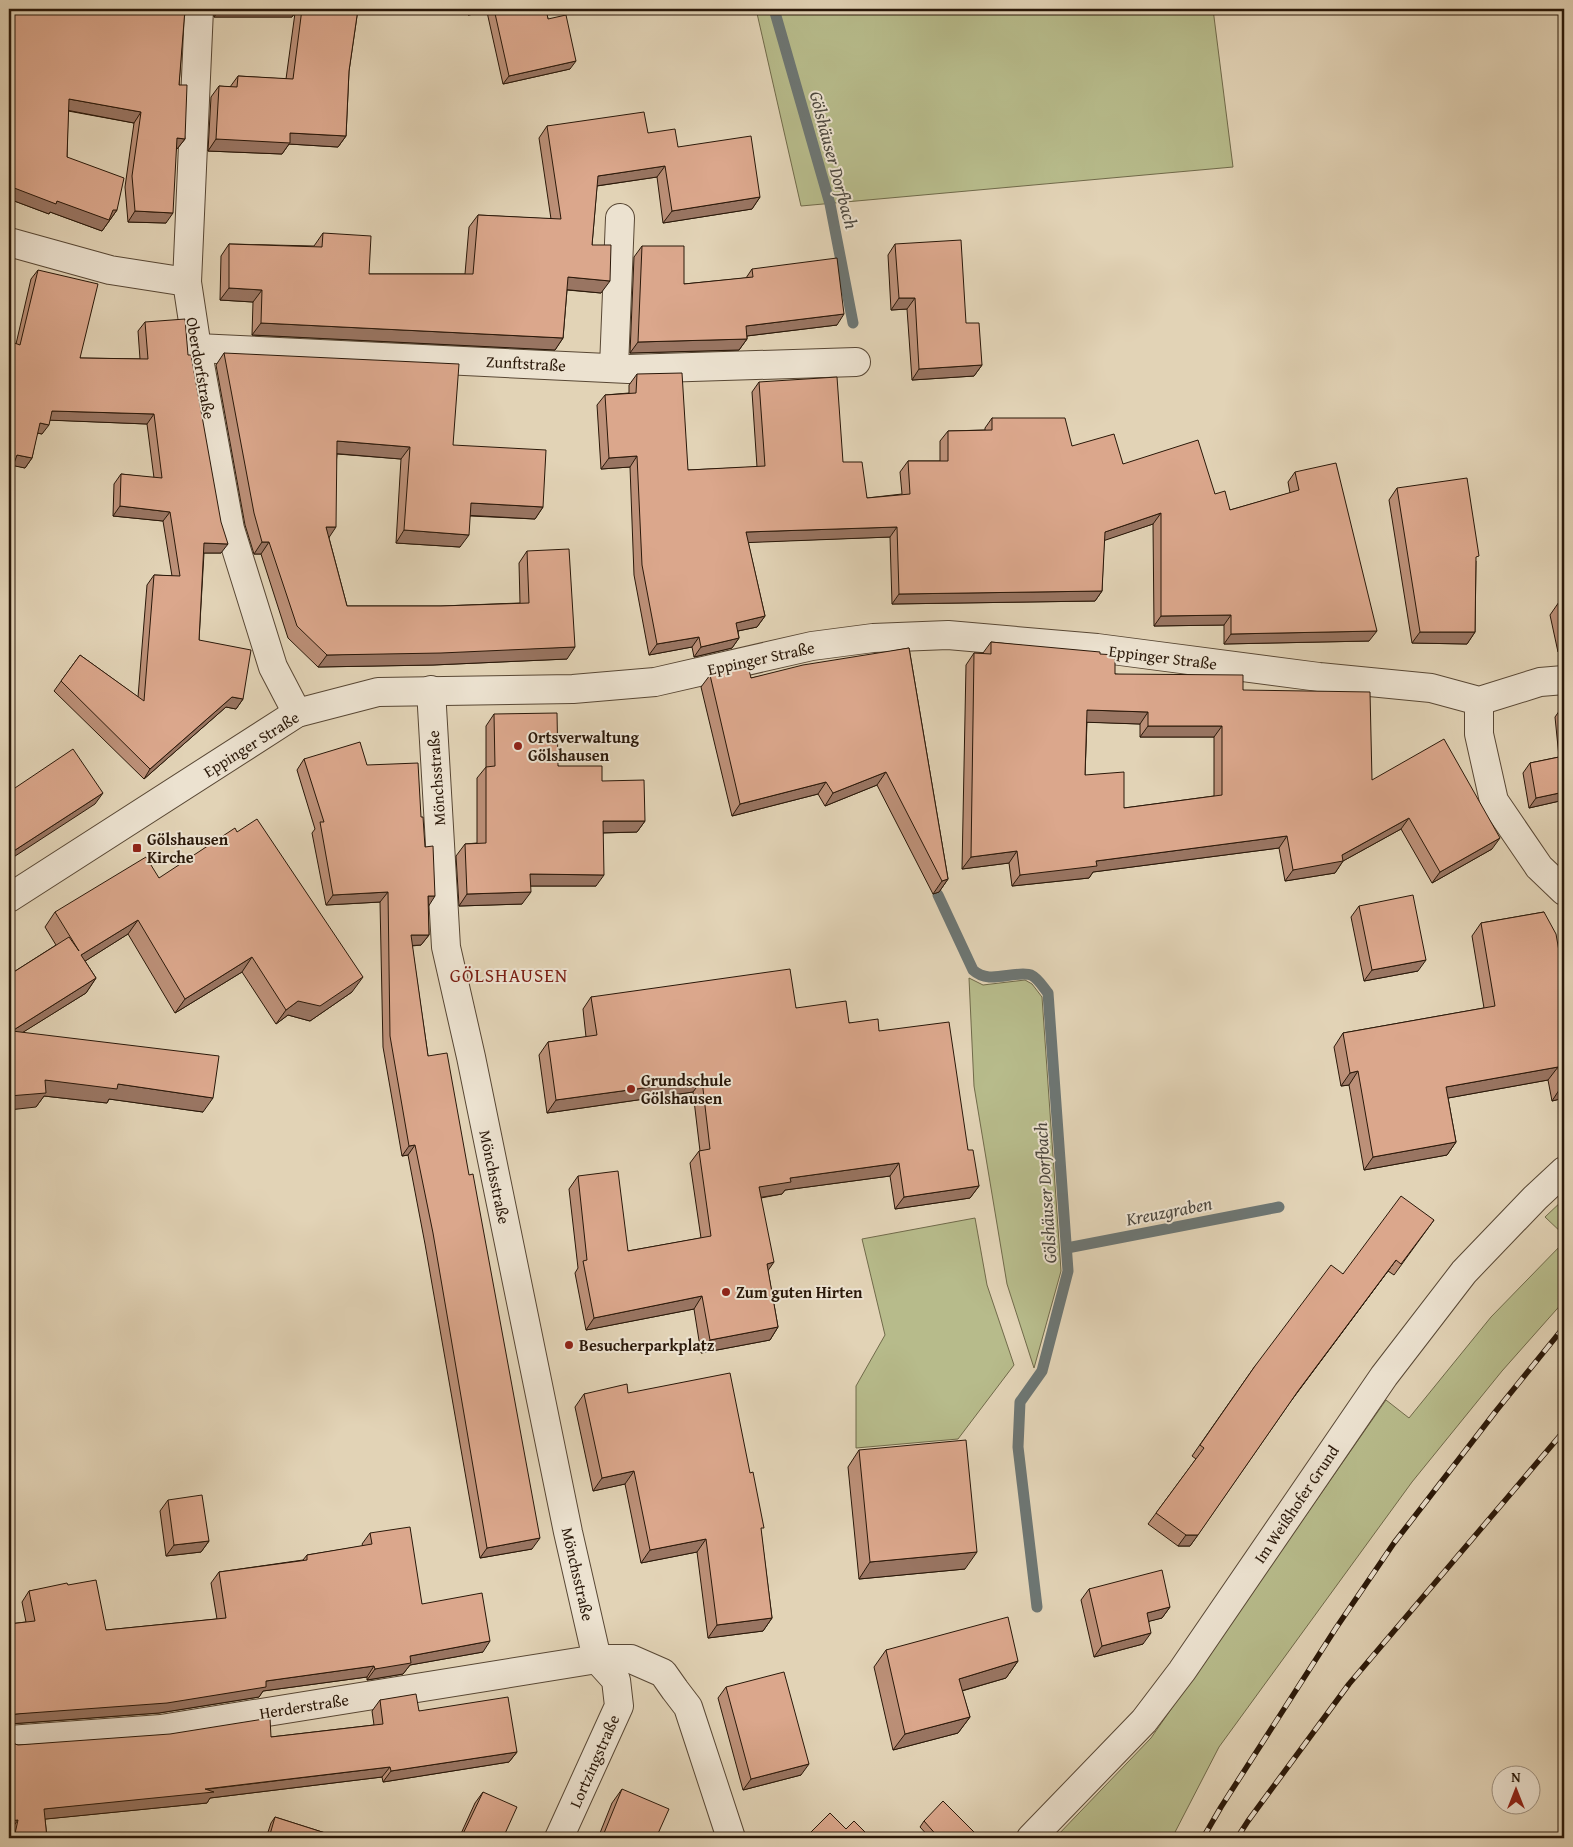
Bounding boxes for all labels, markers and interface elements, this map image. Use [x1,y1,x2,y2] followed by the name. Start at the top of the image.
[803,88,865,232] water label: Gölshäuser Dorfbach
[180,315,222,421] street label: Oberdorfstraße
[486,349,566,377] street label: Zunftstraße
[705,635,817,681] street label: Eppinger Straße
[1108,638,1218,676] street label: Eppinger Straße
[199,705,303,783] street label: Eppinger Straße
[528,725,640,767] place label: Ortsverwaltung Gölshausen
[421,730,451,826] street label: Mönchsstraße
[512,740,524,752] marker: Ortsverwaltung Gölshausen
[147,827,229,869] place label: Gölshausen Kirche
[131,842,143,854] marker: Gölshausen Kirche
[450,961,568,989] district label: GÖLSHAUSEN
[641,1068,731,1110] place label: Grundschule Gölshausen
[625,1083,637,1095] marker: Grundschule Gölshausen
[1027,1122,1063,1264] water label: Gölshäuser Dorfbach
[473,1128,517,1226] street label: Mönchsstraße
[1123,1189,1214,1233] water label: Kreuzgraben
[736,1280,863,1304] place label: Zum guten Hirten
[720,1286,732,1298] marker: Zum guten Hirten
[579,1333,715,1357] place label: Besucherparkplatz
[563,1339,575,1351] marker: Besucherparkplatz
[1247,1440,1345,1568] street label: Im Weißhofer Grund
[556,1525,600,1623] street label: Mönchsstraße
[258,1687,350,1725] street label: Herderstraße
[563,1711,625,1811] street label: Lortzingstraße
[1490,1764,1540,1814] north arrow
[1511,1767,1521,1787] text: N

